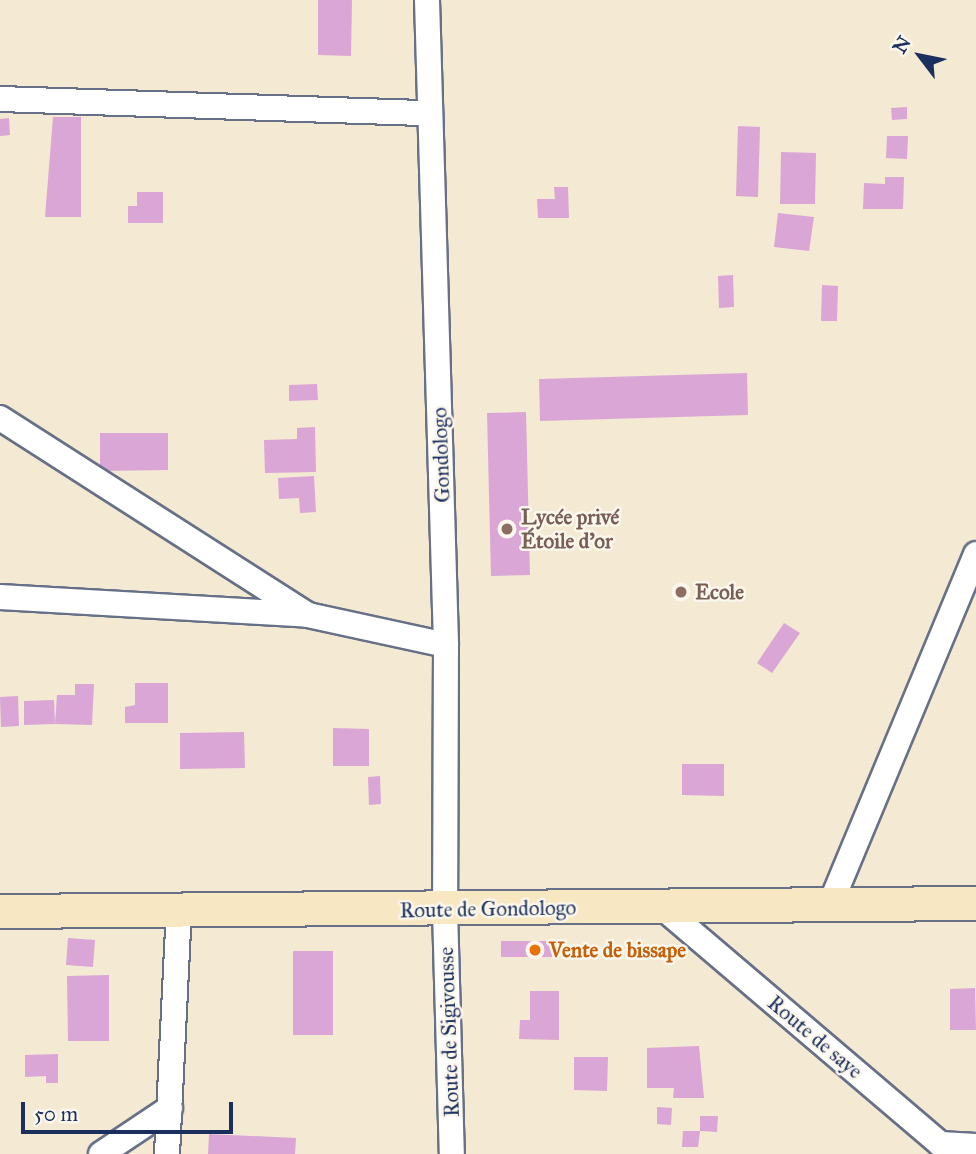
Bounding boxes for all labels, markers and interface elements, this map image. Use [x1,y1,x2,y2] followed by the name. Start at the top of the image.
[885,21,955,91] north arrow
[888,32,916,58] text: N
[427,407,455,503] street label: Gondologo
[521,504,619,554] place label: Lycée privé Étoile d'or
[499,521,515,537] marker: Lycée privé Étoile d'or
[695,579,744,605] place label: Ecole
[673,584,689,600] marker: Ecole
[400,895,576,923] street label: Route de Gondologo
[549,937,686,963] place label: Vente de bissape
[527,942,543,958] marker: Vente de bissape
[433,947,465,1117] street label: Route de Sigivousse
[763,990,867,1084] street label: Route de saye
[24,1088,236,1132] scale bar
[34,1101,78,1127] text: 50 m

